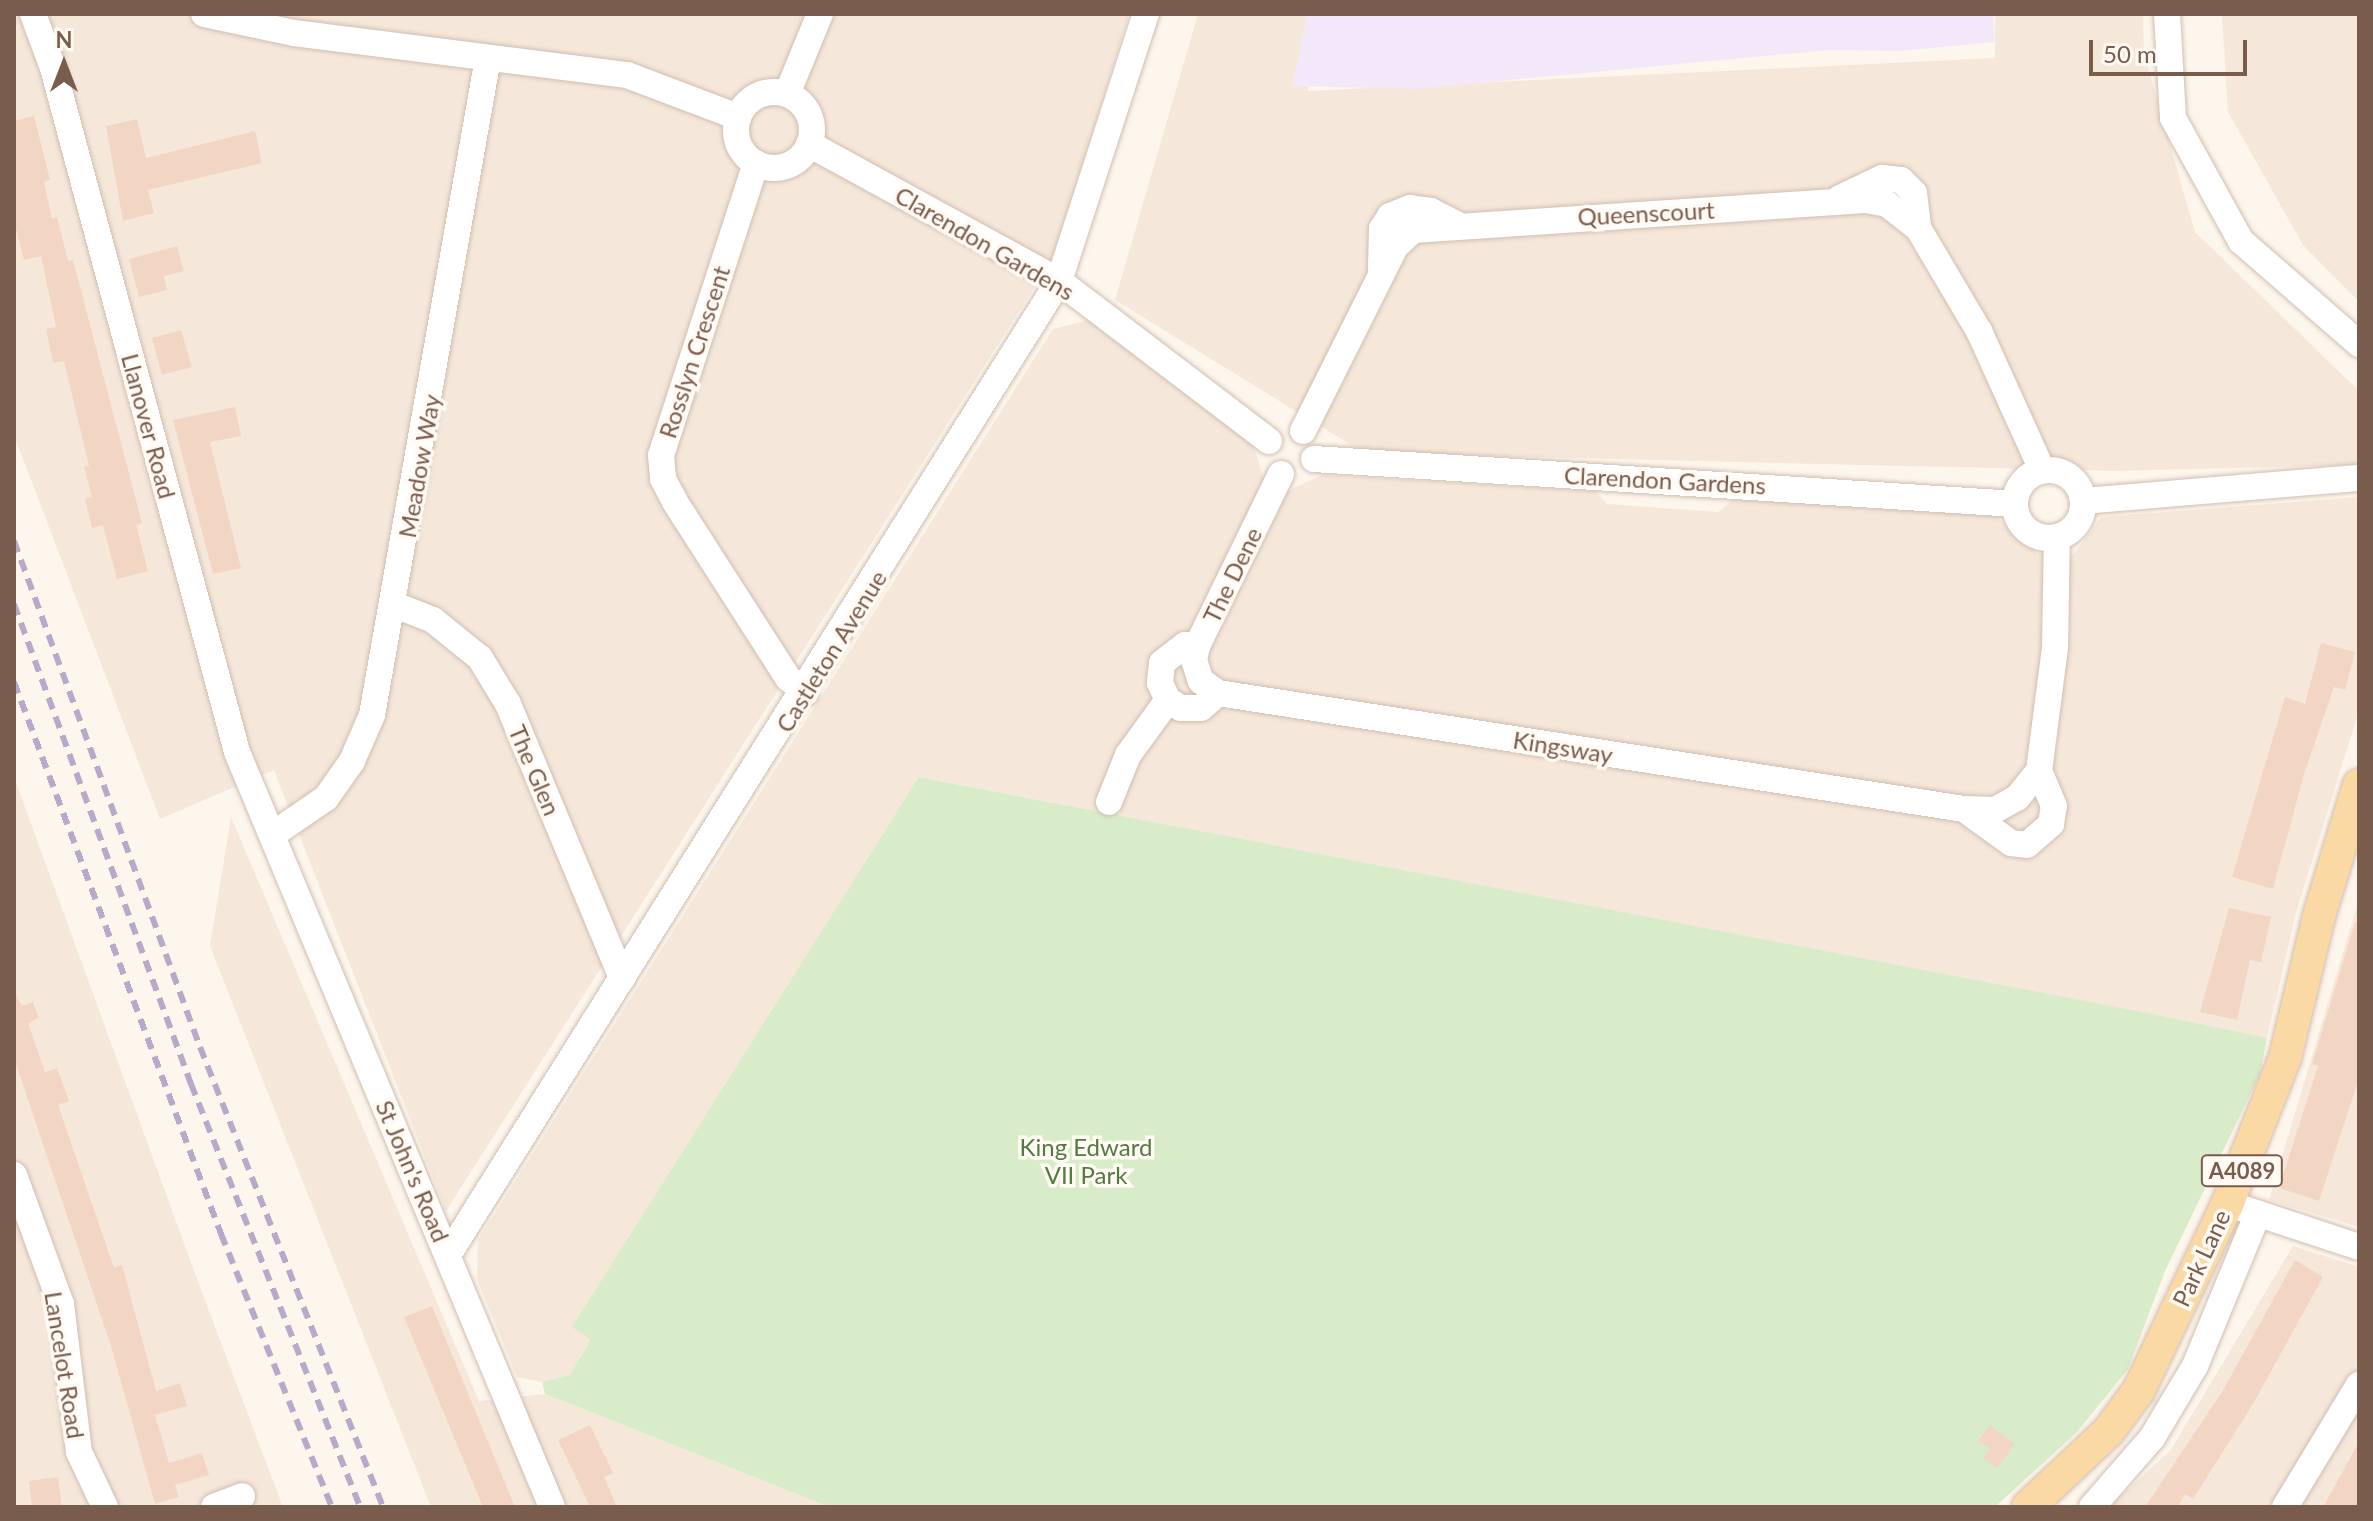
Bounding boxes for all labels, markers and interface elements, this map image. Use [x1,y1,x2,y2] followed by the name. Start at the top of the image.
[24,24,104,104] north arrow
[2093,24,2251,74] scale bar
[56,26,72,53] text: N
[2103,39,2157,68] text: 50 m
[890,180,1080,306] street label: Clarendon Gardens
[1577,195,1715,231] street label: Queenscourt
[653,262,735,442] street label: Rosslyn Crescent
[116,350,182,502] street label: Llanover Road
[392,392,446,540] street label: Meadow Way
[1563,460,1767,500] street label: Clarendon Gardens
[1196,522,1268,628] street label: The Dene
[769,564,893,738] street label: Castleton Avenue
[503,720,567,820] street label: The Glen
[1511,725,1615,769] street label: Kingsway
[370,1096,456,1246] street label: St John's Road
[1020,1133,1152,1189] park label: King Edward VII Park
[2200,1153,2284,1189] road number: A4089
[2166,1205,2236,1311] street label: Park Lane
[39,1289,91,1441] street label: Lancelot Road

